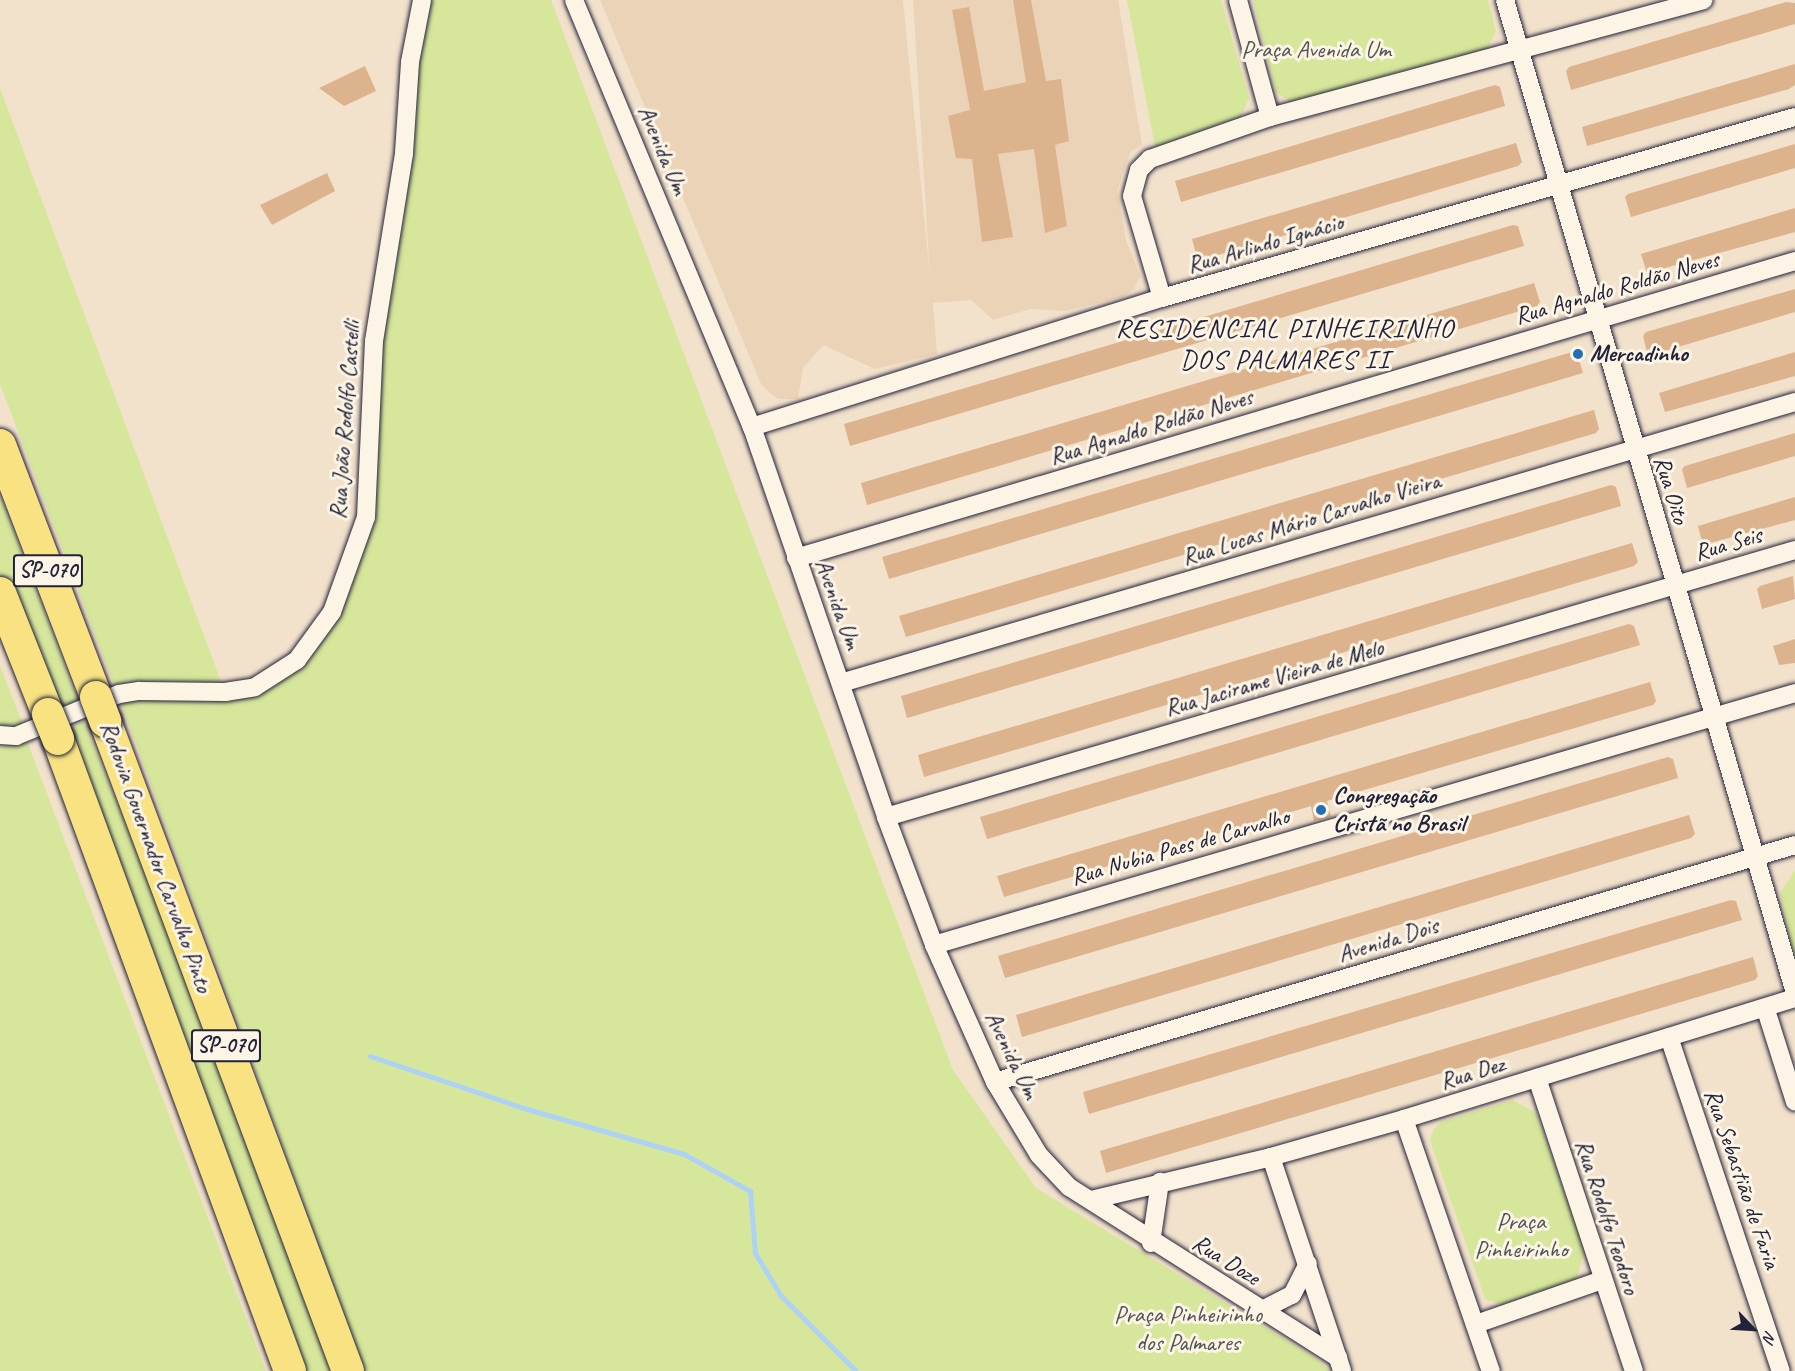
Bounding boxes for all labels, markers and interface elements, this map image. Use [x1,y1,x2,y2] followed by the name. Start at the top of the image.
[1242,36,1390,64] park label: Praça Avenida Um
[631,101,695,199] street label: Avenida Um
[1184,208,1346,280] street label: Rua Arlindo Ignácio
[1511,245,1723,331] street label: Rua Agnaldo Roldão Neves
[1118,312,1452,375] district label: RESIDENCIAL PINHEIRINHO DOS PALMARES II
[324,319,366,521] street label: Rua João Rodolfo Castelli
[1590,340,1688,368] place label: Mercadinho
[1571,347,1585,361] marker: Mercadinho
[1046,382,1256,472] street label: Rua Agnaldo Roldão Neves
[1647,452,1695,528] street label: Rua Oito
[1179,466,1443,572] street label: Rua Lucas Mário Carvalho Vieira
[1691,521,1765,567] street label: Rua Seis
[12,552,84,590] road number: SP-070
[808,555,868,653] street label: Avenida Um
[1161,633,1387,723] street label: Rua Jacirame Vieira de Melo
[94,718,218,996] street label: Rodovia Governador Carvalho Pinto
[1333,782,1465,838] place label: Congregação Cristã no Brasil
[1067,802,1293,892] street label: Rua Nubia Paes de Carvalho
[1314,803,1328,817] marker: Congregação Cristã no Brasil
[1334,911,1442,969] street label: Avenida Dois
[979,1007,1045,1103] street label: Avenida Um
[190,1027,262,1065] road number: SP-070
[1436,1050,1508,1096] street label: Rua Dez
[1698,1086,1786,1272] street label: Rua Sebastião de Faria
[1568,1136,1646,1298] street label: Rua Rodolfo Teodoro
[1474,1208,1568,1264] park label: Praça Pinheirinho
[1187,1228,1265,1292] street label: Rua Doze
[1723,1299,1783,1359] north arrow
[1114,1301,1262,1357] park label: Praça Pinheirinho dos Palmares
[1758,1328,1780,1345] text: N

